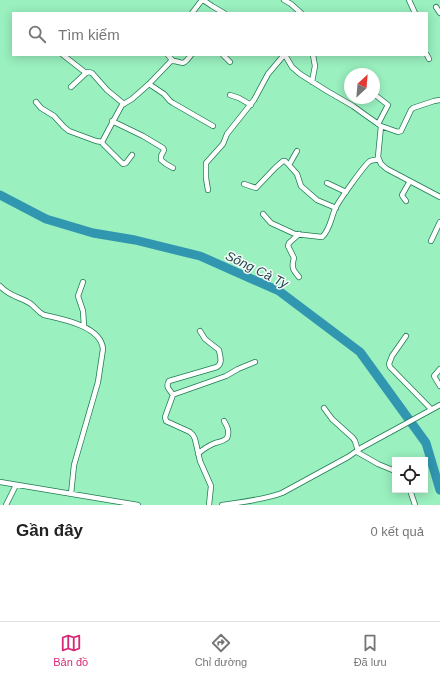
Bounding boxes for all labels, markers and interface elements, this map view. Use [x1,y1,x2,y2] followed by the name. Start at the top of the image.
[12,12,428,56] search box
[26,23,48,45] icon: search
[58,26,120,43] text: Tìm kiếm
[344,68,380,104] north arrow
[223,248,292,292] water label: Sông Cà Ty
[392,457,428,493] map controls
[392,457,428,493] button: locate
[16,521,83,540] text: Gần đây
[371,524,424,539] text: 0 kết quả
[53,632,88,668] tab: Bản đồ
[195,632,247,668] tab: Chỉ đường
[354,632,387,668] tab: Đã lưu

